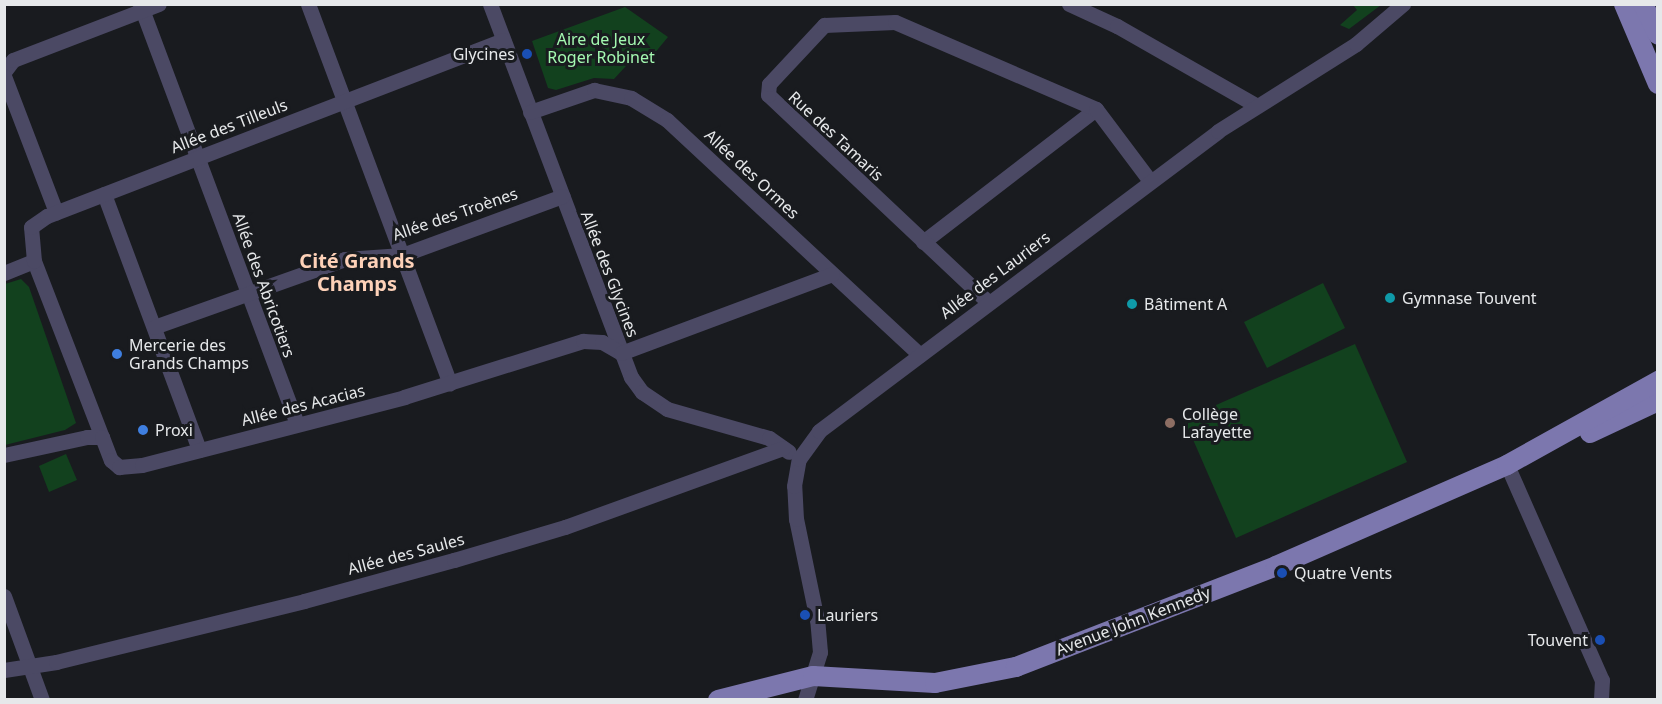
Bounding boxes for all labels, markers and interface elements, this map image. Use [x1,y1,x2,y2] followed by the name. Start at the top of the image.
[547,29,655,67] park label: Aire de Jeux Roger Robinet
[453,44,515,64] place label: Glycines
[520,47,534,61] marker: Glycines
[785,87,887,185] street label: Rue des Tamaris
[168,95,290,157] street label: Allée des Tilleuls
[701,125,803,223] street label: Allée des Ormes
[390,184,520,244] street label: Allée des Troènes
[577,208,643,340] street label: Allée des Glycines
[229,210,299,360] street label: Allée des Abricotiers
[936,227,1054,323] street label: Allée des Lauriers
[299,248,415,295] district label: Cité Grands Champs
[1402,288,1537,308] place label: Gymnase Touvent
[1383,291,1397,305] marker: Gymnase Touvent
[1144,294,1227,314] place label: Bâtiment A
[1125,297,1139,311] marker: Bâtiment A
[129,335,249,373] place label: Mercerie des Grands Champs
[110,347,124,361] marker: Mercerie des Grands Champs
[239,380,367,430] street label: Allée des Acacias
[1182,404,1252,442] place label: Collège Lafayette
[1163,416,1177,430] marker: Collège Lafayette
[155,420,193,440] place label: Proxi
[136,423,150,437] marker: Proxi
[346,529,466,579] street label: Allée des Saules
[1294,563,1392,583] place label: Quatre Vents
[1275,566,1289,580] marker: Quatre Vents
[1053,583,1213,659] street label: Avenue John Kennedy
[817,605,878,625] place label: Lauriers
[798,608,812,622] marker: Lauriers
[1528,630,1588,650] place label: Touvent
[1593,633,1607,647] marker: Touvent

